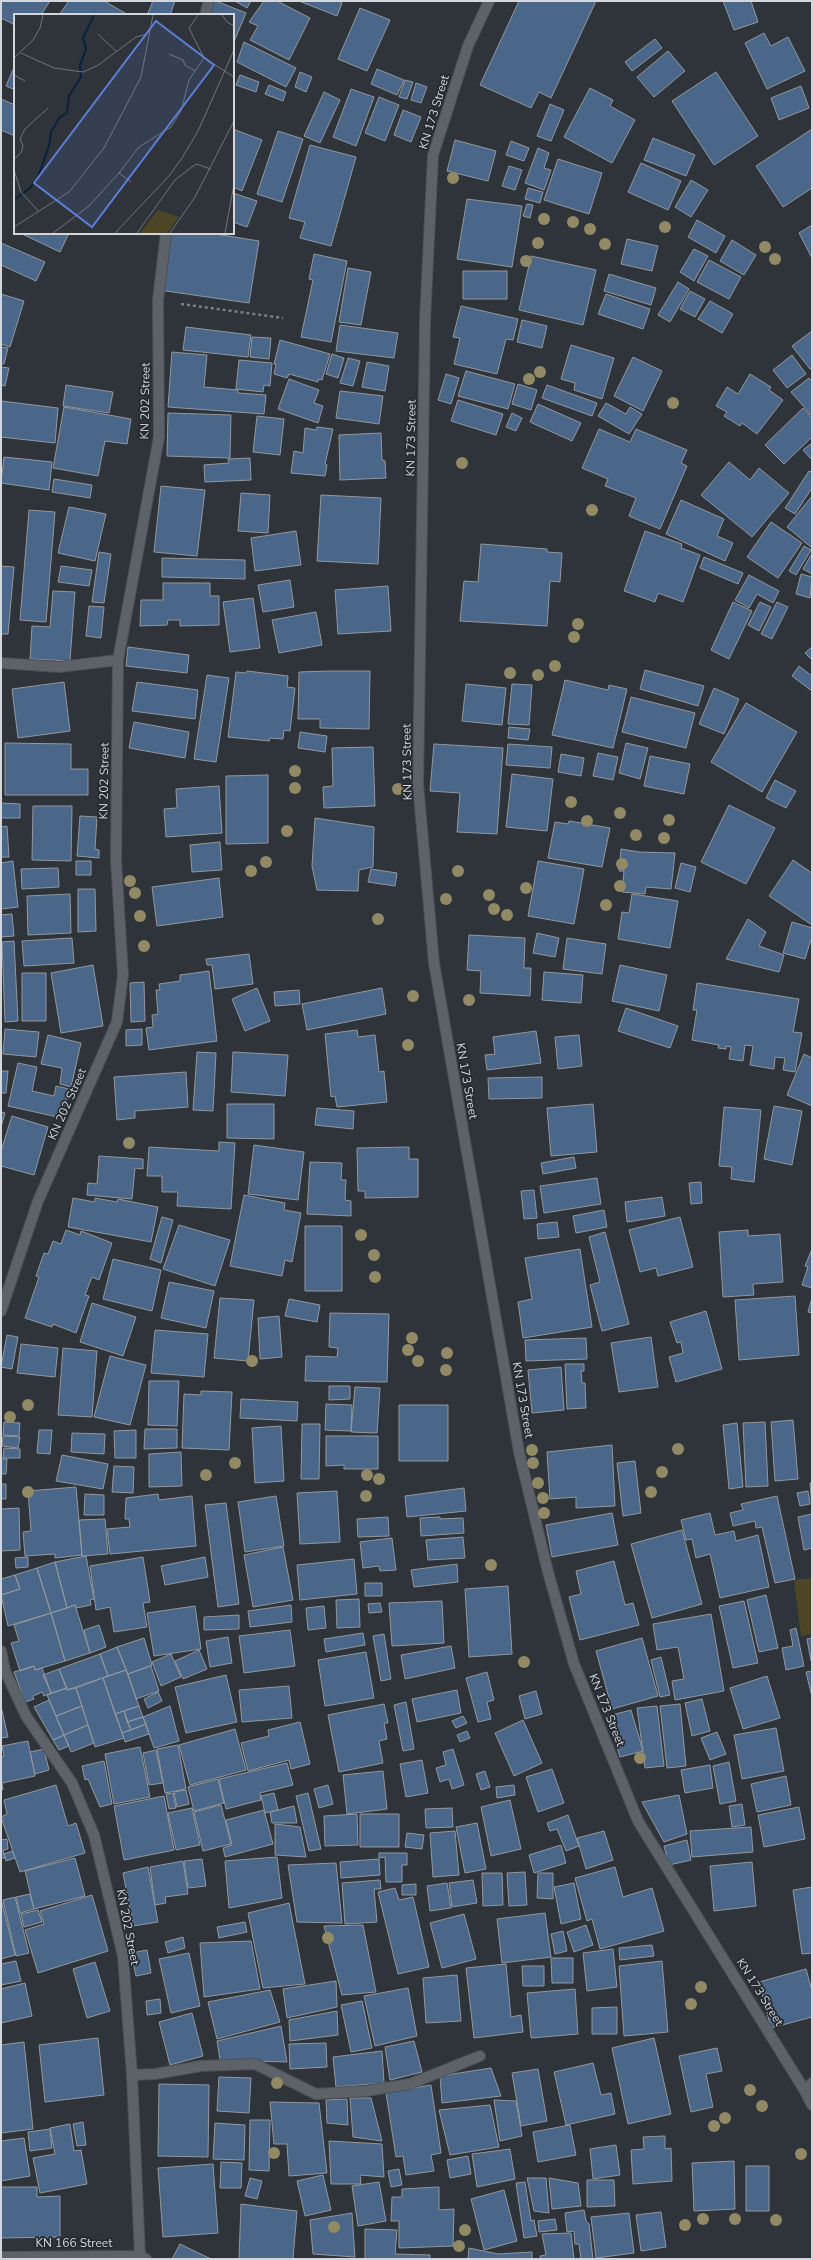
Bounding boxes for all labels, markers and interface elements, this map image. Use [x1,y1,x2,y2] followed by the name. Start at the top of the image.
[14,14,234,234] inset map
[415,72,453,151] street label: KN 173 Street
[136,362,154,440] street label: KN 202 Street
[402,399,420,477] street label: KN 173 Street
[398,723,416,801] street label: KN 173 Street
[95,742,113,820] street label: KN 202 Street
[452,1042,482,1121] street label: KN 173 Street
[44,1065,90,1142] street label: KN 202 Street
[508,1361,538,1440] street label: KN 173 Street
[585,1671,629,1749] street label: KN 173 Street
[113,1888,143,1967] street label: KN 202 Street
[733,1955,788,2030] street label: KN 173 Street
[36,2235,113,2251] street label: KN 166 Street

